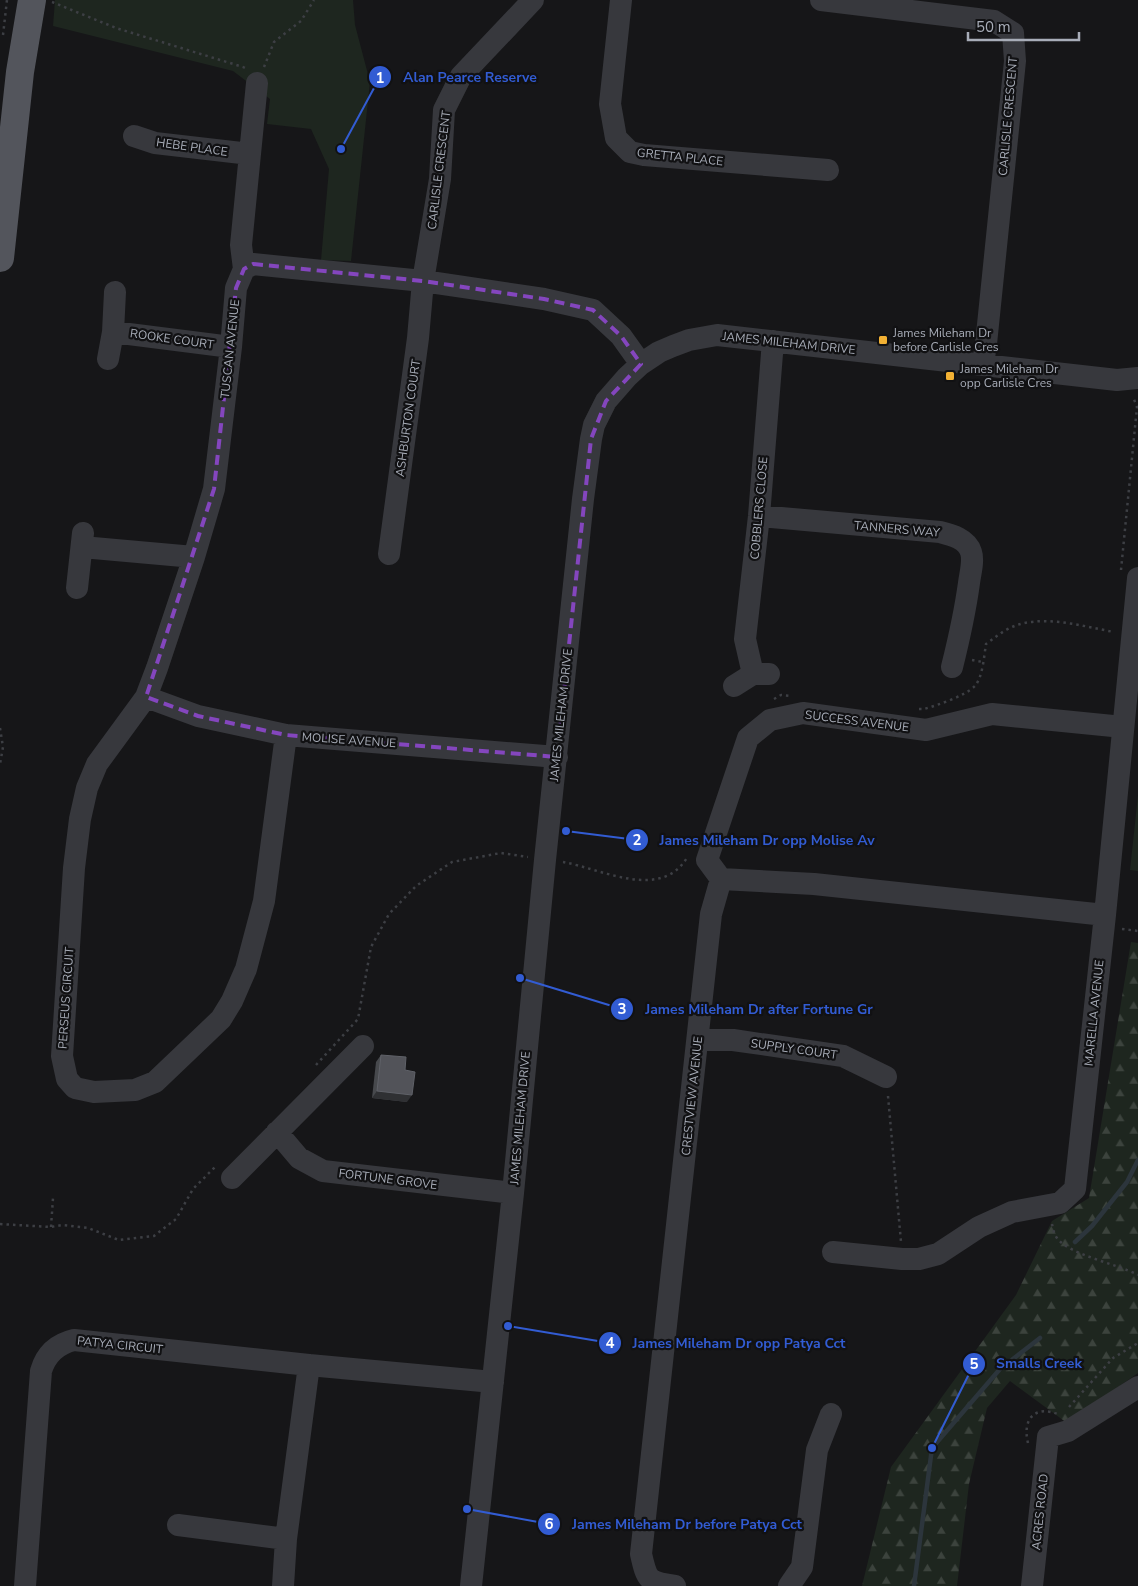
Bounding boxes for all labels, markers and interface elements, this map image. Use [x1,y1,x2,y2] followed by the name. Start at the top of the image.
[968,10,1079,42] scale bar
[976,17,1011,37] text: 50 m
[995,55,1021,176] street label: CARLISLE CRESCENT
[368,63,547,92] callout: Alan Pearce Reserve
[375,68,385,88] text: 1
[403,68,537,87] text: Alan Pearce Reserve
[424,109,454,230] street label: CARLISLE CRESCENT
[155,134,229,160] street label: HEBE PLACE
[636,145,724,169] street label: GRETTA PLACE
[217,298,243,400] street label: TUSCAN AVENUE
[129,325,216,353] street label: ROOKE COURT
[892,325,999,355] place label: James Mileham Dr before Carlisle Cres
[721,328,856,358] street label: JAMES MILEHAM DRIVE
[877,334,889,346] marker: James Mileham Dr before Carlisle Cres
[392,357,424,478] street label: ASHBURTON COURT
[959,361,1059,391] place label: James Mileham Dr opp Carlisle Cres
[944,370,956,382] marker: James Mileham Dr opp Carlisle Cres
[747,456,771,560] street label: COBBLERS CLOSE
[853,517,941,541] street label: TANNERS WAY
[546,648,576,783] street label: JAMES MILEHAM DRIVE
[804,707,910,735] street label: SUCCESS AVENUE
[301,729,397,751] street label: MOLISE AVENUE
[624,825,884,854] callout: James Mileham Dr opp Molise Av
[632,830,642,850] text: 2
[658,831,875,850] text: James Mileham Dr opp Molise Av
[54,946,78,1050] street label: PERSEUS CIRCUIT
[1080,959,1108,1067] street label: MARELLA AVENUE
[610,994,883,1023] callout: James Mileham Dr after Fortune Gr
[617,999,627,1019] text: 3
[644,1000,873,1019] text: James Mileham Dr after Fortune Gr
[678,1035,706,1157] street label: CRESTVIEW AVENUE
[750,1035,839,1063] street label: SUPPLY COURT
[506,1051,534,1186] street label: JAMES MILEHAM DRIVE
[338,1165,438,1193] street label: FORTUNE GROVE
[598,1328,856,1357] callout: James Mileham Dr opp Patya Cct
[76,1333,165,1358] street label: PATYA CIRCUIT
[605,1333,615,1353] text: 4
[632,1334,846,1353] text: James Mileham Dr opp Patya Cct
[961,1349,1092,1378] callout: Smalls Creek
[969,1354,979,1374] text: 5
[996,1354,1082,1373] text: Smalls Creek
[1028,1473,1052,1551] street label: ACRES ROAD
[537,1509,812,1538] callout: James Mileham Dr before Patya Cct
[544,1514,554,1534] text: 6
[571,1515,803,1534] text: James Mileham Dr before Patya Cct

